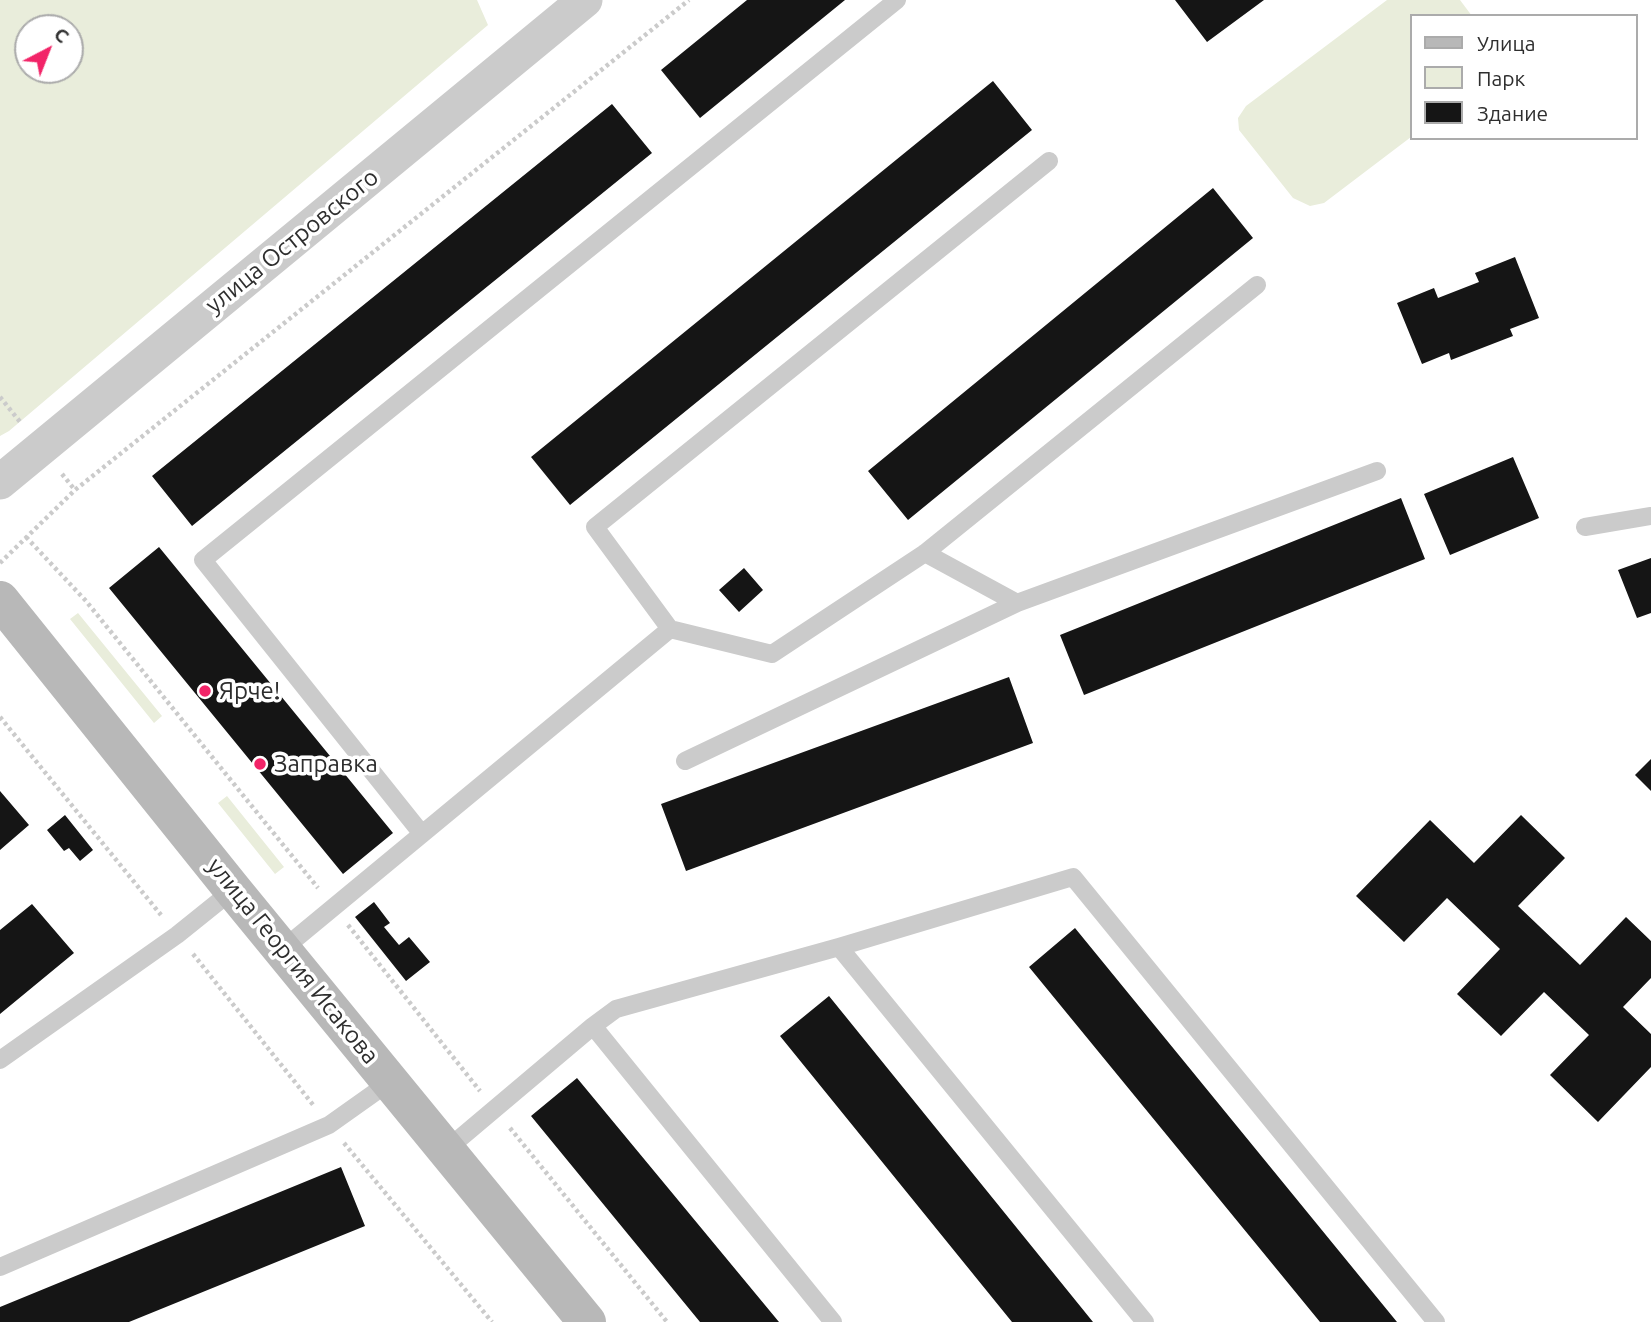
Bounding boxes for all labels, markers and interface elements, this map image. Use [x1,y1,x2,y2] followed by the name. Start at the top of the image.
[14,14,84,84] north arrow
[1410,14,1637,140] legend
[50,23,74,47] text: С
[1477,31,1535,55] text: Улица
[1477,66,1525,90] text: Парк
[1477,101,1548,125] text: Здание
[200,162,384,320] street label: улица Островского
[219,677,280,705] place label: Ярче!
[197,683,213,699] marker: Ярче!
[274,750,378,778] place label: Заправка
[252,756,268,772] marker: Заправка
[201,852,385,1070] street label: улица Георгия Исакова

